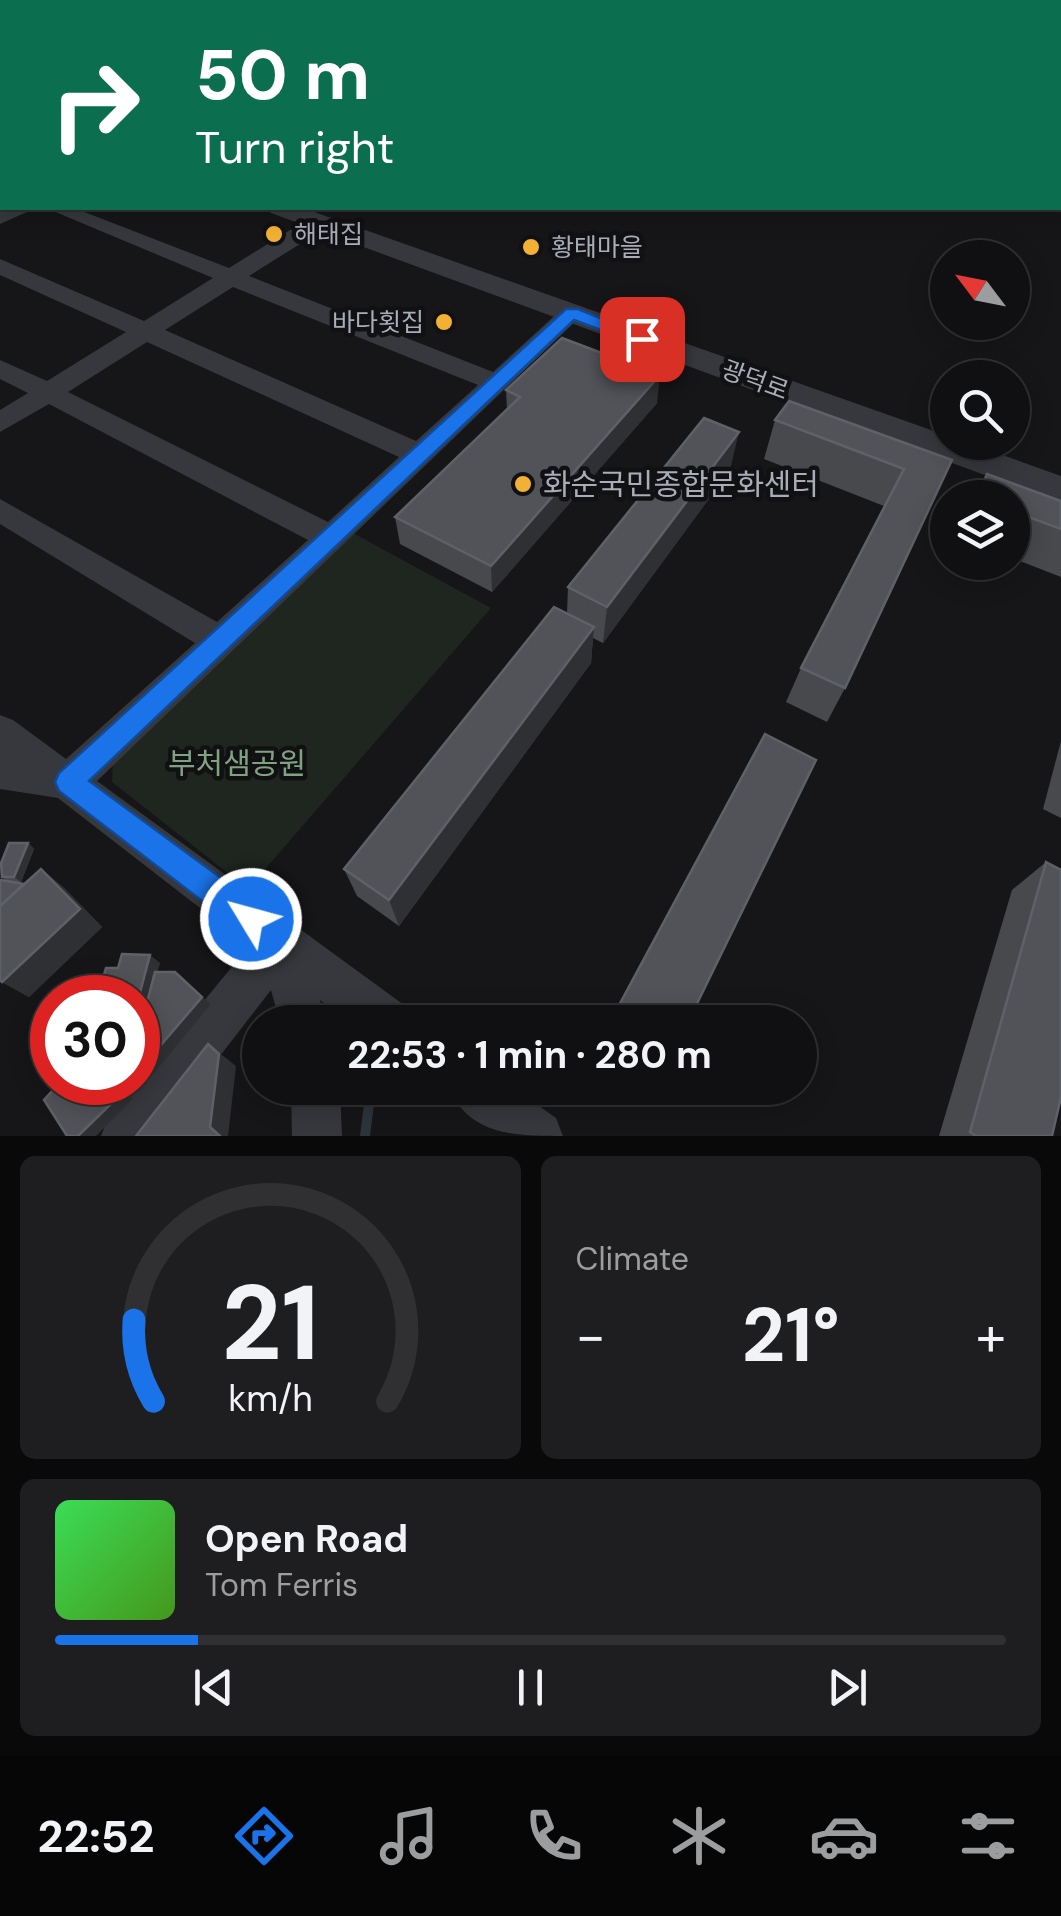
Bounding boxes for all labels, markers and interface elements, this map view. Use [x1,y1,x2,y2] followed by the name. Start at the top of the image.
[195,30,370,121] text: 50 m
[30,40,160,170] icon: right
[195,118,394,177] text: Turn right
[294,218,363,251] place label: 해태집
[263,223,285,245] marker: 해태집
[551,231,643,264] place label: 황태마을
[520,236,542,258] marker: 황태마을
[930,240,1030,340] north arrow
[930,240,1030,580] map controls
[600,297,685,382] pin
[332,306,424,339] place label: 바다횟집
[433,311,455,333] marker: 바다횟집
[615,312,670,367] icon: arrive
[717,353,793,407] street label: 광덕로
[930,360,1030,460] button: search
[543,465,819,504] place label: 화순국민종합문화센터
[512,473,534,495] marker: 화순국민종합문화센터
[930,480,1030,580] button: layers
[168,744,306,783] park label: 부처샘공원
[199,867,303,971] position arrow
[30,975,160,1105] speed limit sign: 30
[347,1030,712,1080] text: 22:53 · 1 min · 280 m
[576,1238,689,1280] text: Climate
[221,1256,319,1391] text: 21
[742,1287,840,1384] text: 21°
[576,1300,606,1372] text: −
[976,1300,1006,1372] text: +
[228,1376,312,1422] text: km/h
[205,1514,408,1564] text: Open Road
[205,1564,358,1606] text: Tom Ferris
[186,1660,241,1715] icon: previous
[503,1660,558,1715] icon: pause
[820,1660,875,1715] icon: next
[229,1801,299,1871] icon: directions
[374,1801,444,1871] icon: music
[519,1801,589,1871] icon: phone
[664,1801,734,1871] icon: climate
[809,1801,879,1871] icon: car
[953,1801,1023,1871] icon: filters
[37,1807,154,1866] text: 22:52

